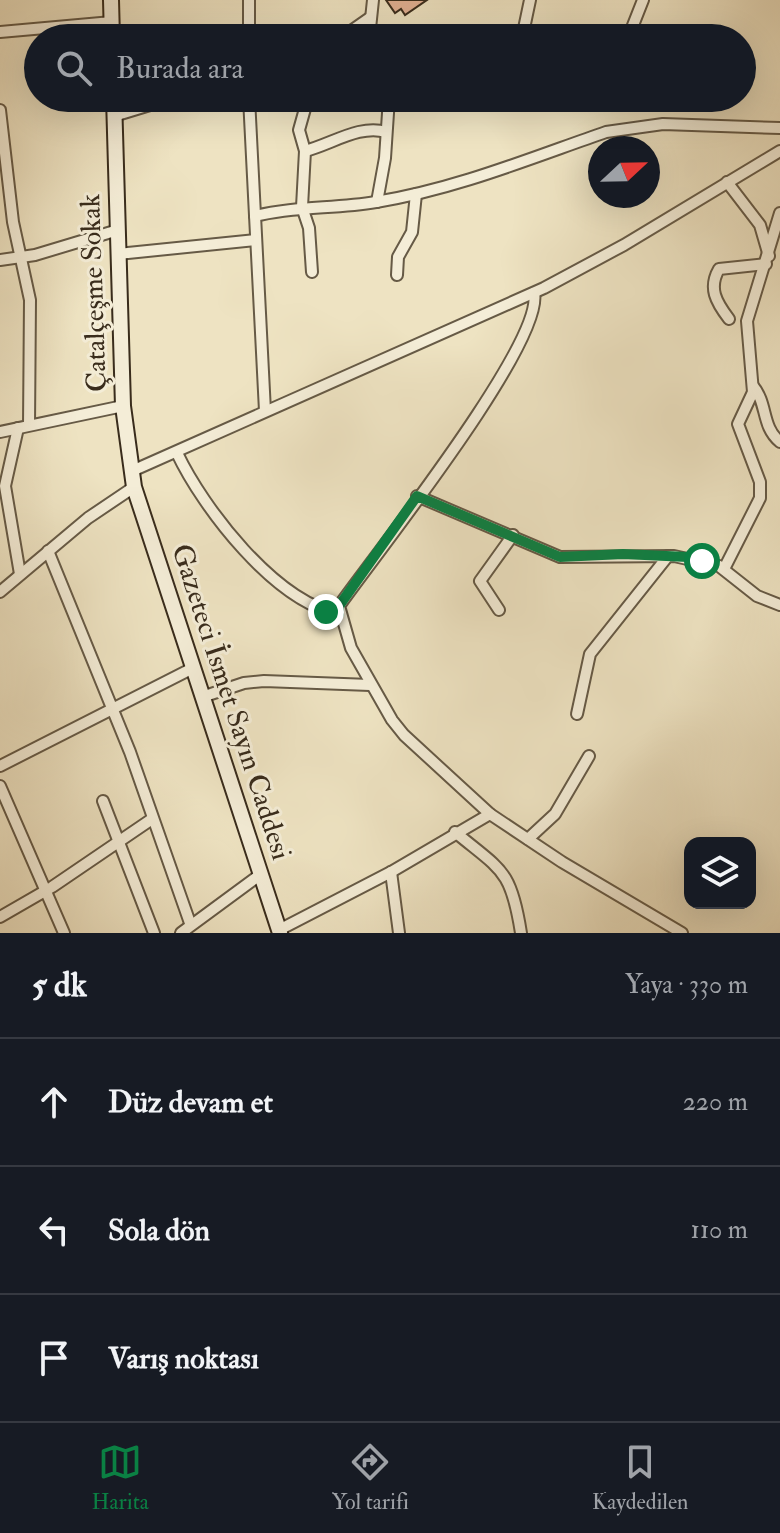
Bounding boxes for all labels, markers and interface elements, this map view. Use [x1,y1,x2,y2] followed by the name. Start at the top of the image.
[24,24,756,112] search box
[52,46,96,90] icon: search
[116,50,244,87] text: Burada ara
[588,136,660,208] north arrow
[73,193,115,393] street label: Çatalçeşme Sokak
[163,540,299,864] street label: Gazeteci İsmet Sayın Caddesi
[684,543,720,579] route start
[308,594,344,630] route end
[684,837,756,909] map controls
[684,837,756,909] button: layers
[32,964,87,1007] text: 5 dk
[625,969,748,1001] text: Yaya · 330 m
[32,1080,76,1124] icon: ahead
[108,1084,273,1121] text: Düz devam et
[683,1086,748,1118] text: 220 m
[32,1208,76,1252] icon: left
[108,1212,210,1249] text: Sola dön
[691,1214,748,1246] text: 110 m
[32,1336,76,1380] icon: arrive
[108,1340,259,1377] text: Varış noktası
[92,1440,149,1516] tab: Harita
[332,1440,409,1516] tab: Yol tarifi
[592,1440,688,1516] tab: Kaydedilen

